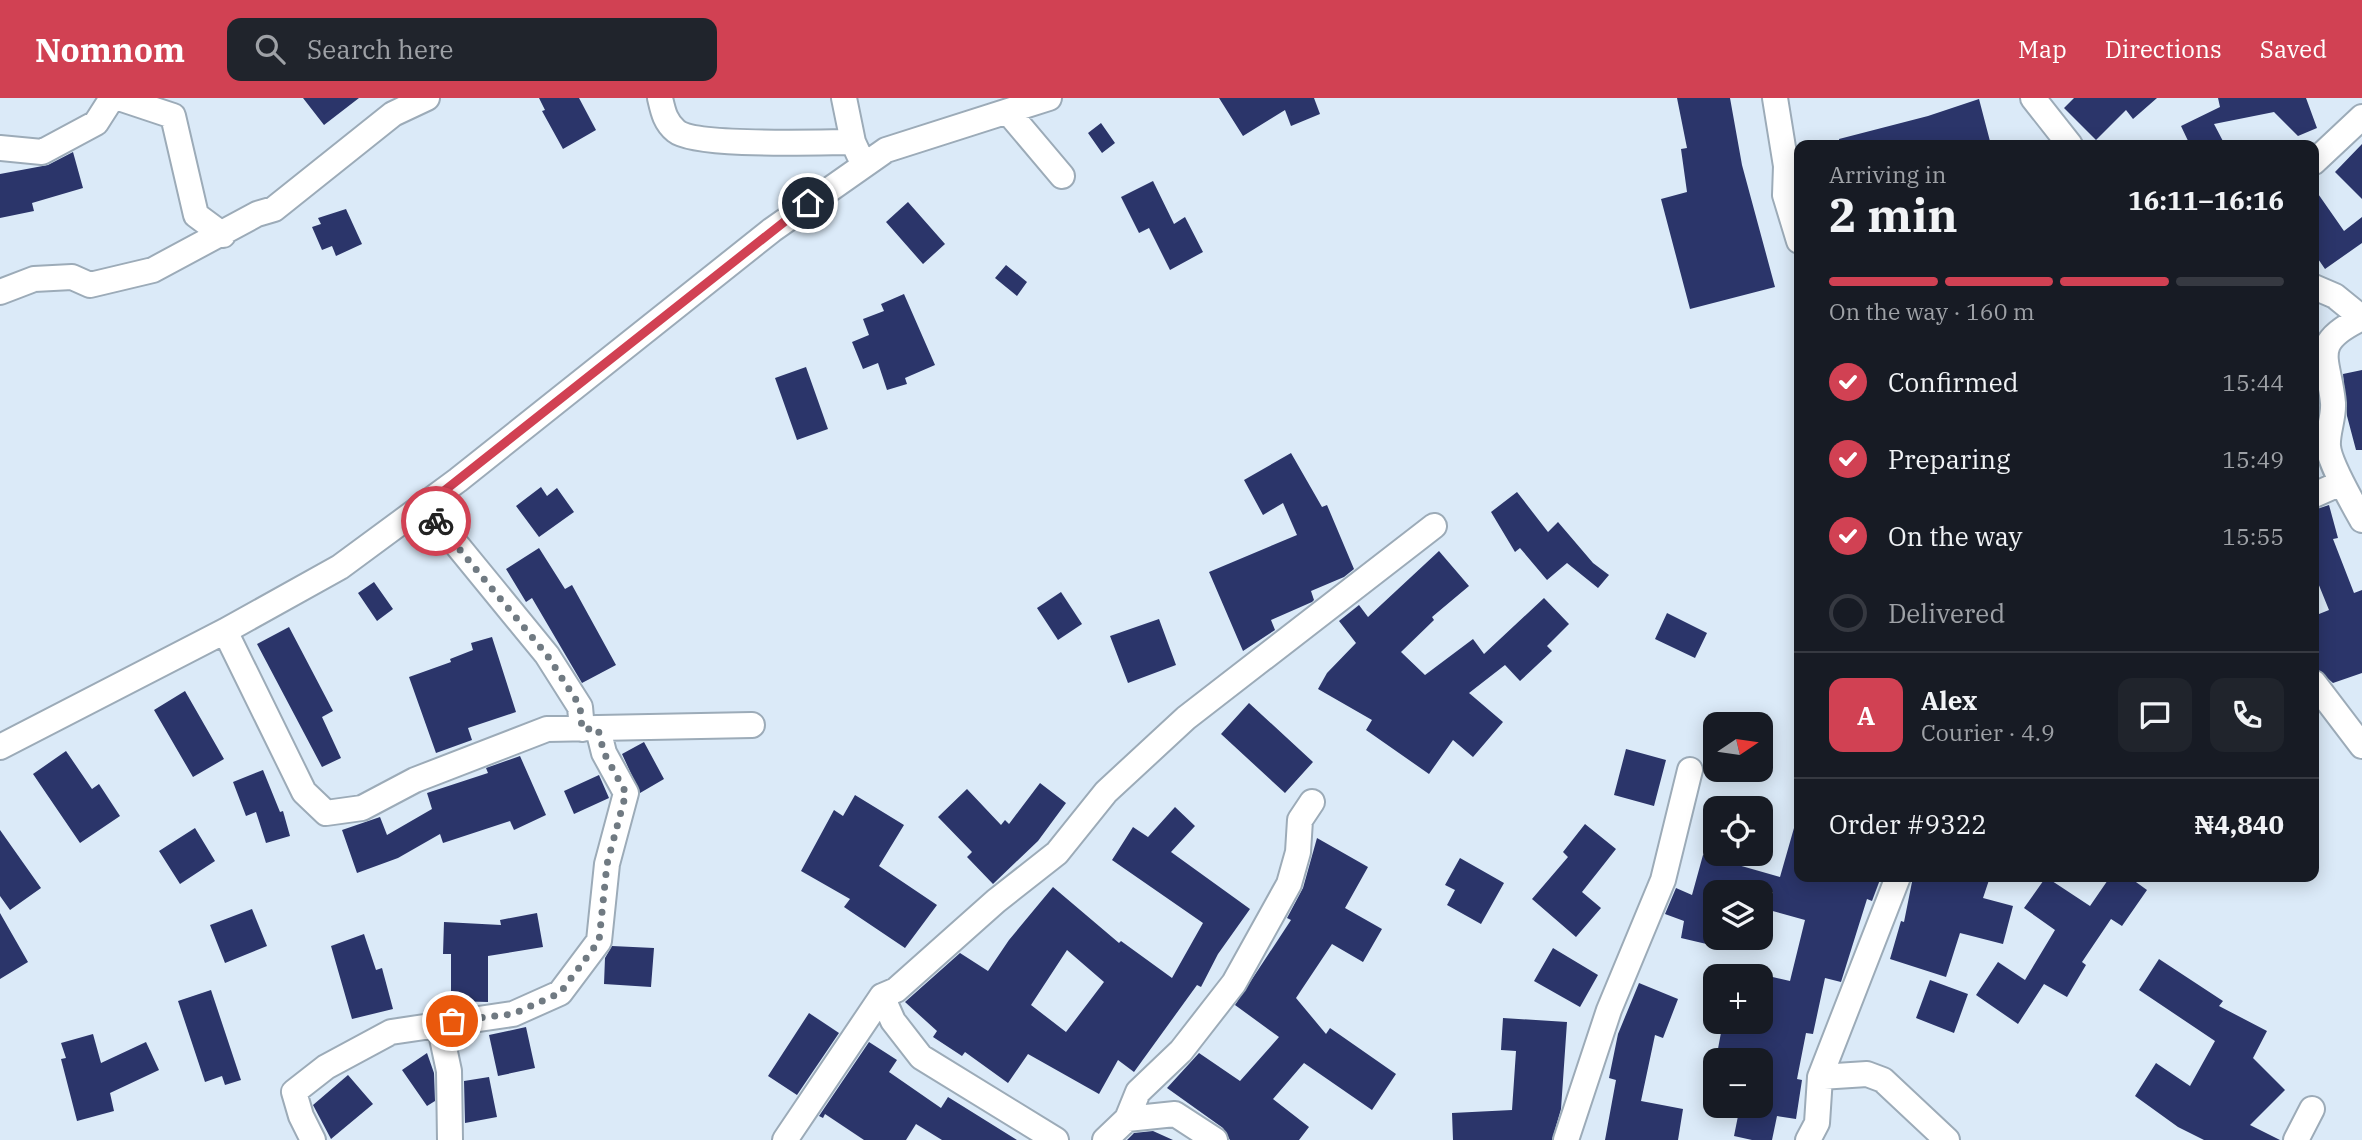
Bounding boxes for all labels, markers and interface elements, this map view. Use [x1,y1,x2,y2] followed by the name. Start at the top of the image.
[227,18,717,81] search box
[35,28,185,71] text: Nomnom
[251,30,289,68] icon: search
[307,32,453,66] text: Search here
[2018,33,2067,65] text: Map
[2105,33,2222,65] text: Directions
[2260,33,2327,65] text: Saved
[1829,159,1946,189] text: Arriving in
[778,173,838,233] pin
[2128,183,2284,217] text: 16:11–16:16
[789,184,827,222] icon: home
[1829,185,1958,245] text: 2 min
[1829,296,2035,326] text: On the way · 160 m
[1829,363,1867,401] icon: check
[1888,365,2019,399] text: Confirmed
[2222,367,2284,397] text: 15:44
[1829,440,1867,478] icon: check
[1888,442,2010,476] text: Preparing
[2222,444,2284,474] text: 15:49
[401,486,471,556] courier
[417,502,455,540] icon: bike
[1829,517,1867,555] icon: check
[1888,519,2022,553] text: On the way
[2222,521,2284,551] text: 15:55
[1888,596,2005,630] text: Delivered
[2118,678,2192,752] button: chat
[2210,678,2284,752] button: phone
[1921,683,1977,717] text: Alex
[1857,698,1875,732] text: A
[1703,712,1773,782] north arrow
[1703,712,1773,1118] map controls
[1921,717,2055,747] text: Courier · 4.9
[1703,796,1773,866] button: locate
[1829,807,1987,841] text: Order #9322
[2194,807,2284,841] text: ₦4,840
[1703,880,1773,950] button: layers
[1703,964,1773,1034] button: +
[422,991,482,1051] pin
[433,1002,471,1040] icon: bag
[1703,1048,1773,1118] button: −

